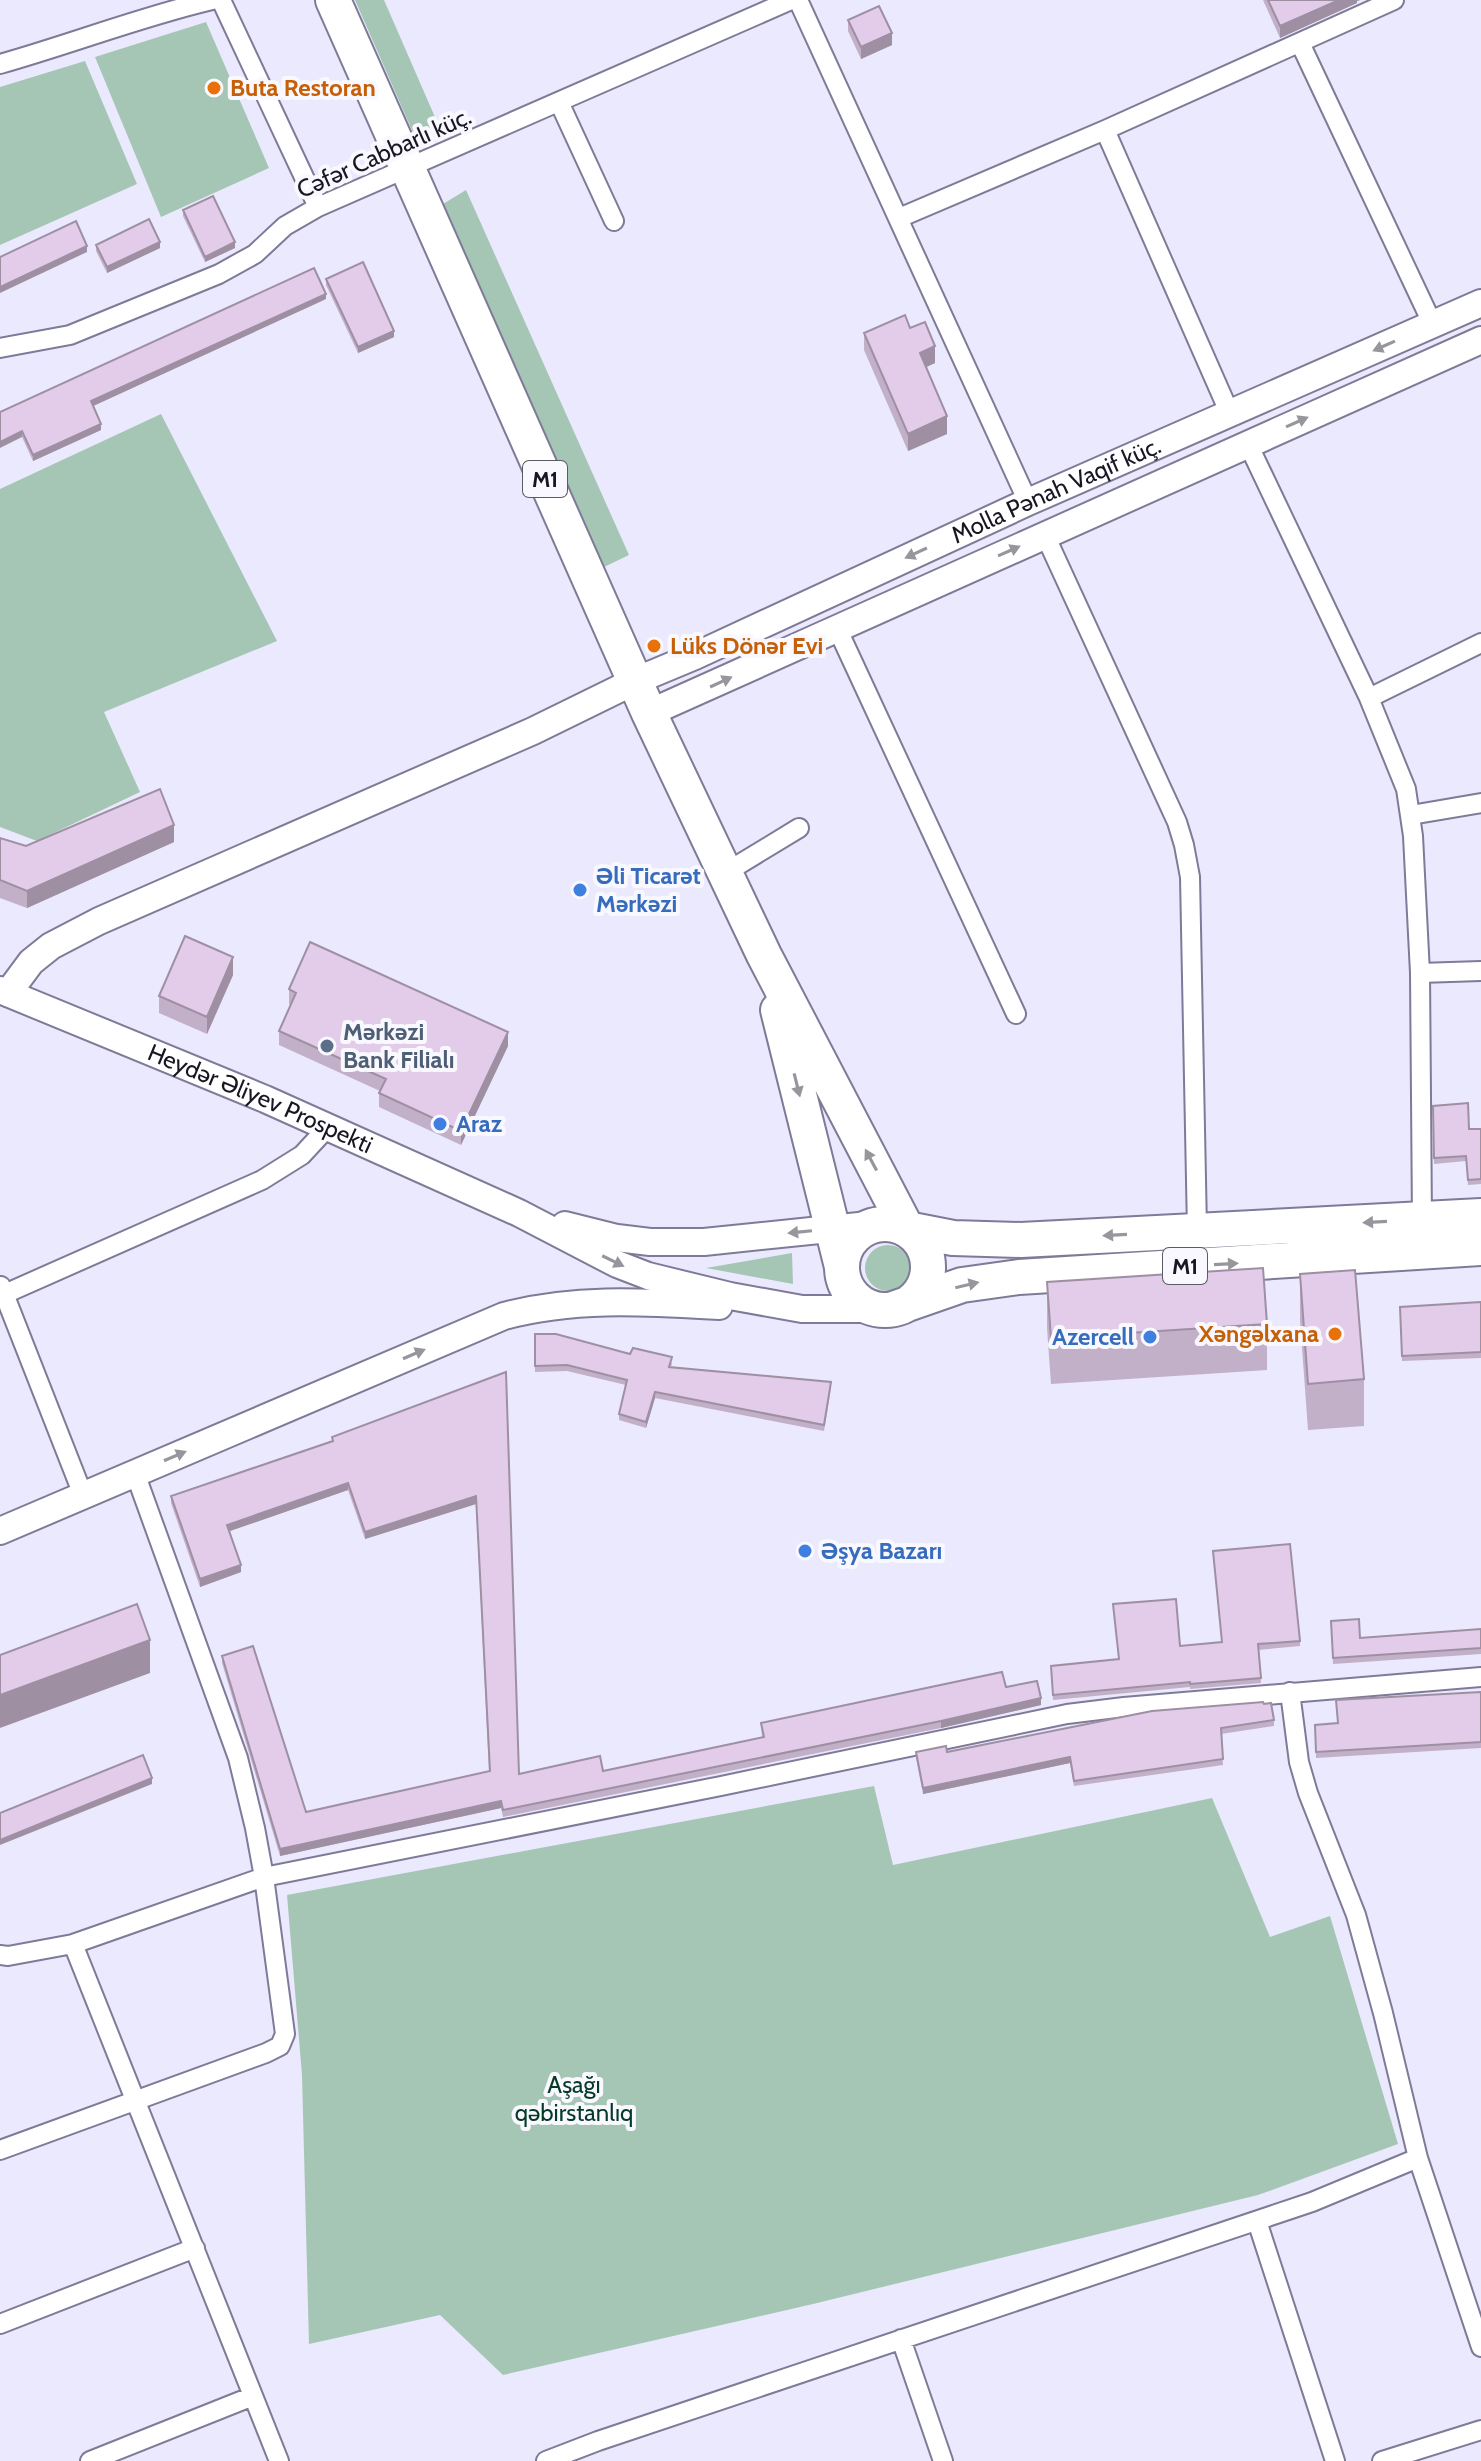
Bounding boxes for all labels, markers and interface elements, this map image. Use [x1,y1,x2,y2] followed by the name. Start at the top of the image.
[230,73,376,102] place label: Buta Restoran
[205,79,223,97] marker: Buta Restoran
[292,101,475,204] street label: Cəfər Cabbarlı küç.
[1372,340,1396,353] one-way arrow
[1285,415,1309,429] one-way arrow
[947,431,1165,549] street label: Molla Pənah Vaqif küç.
[523,461,567,497] road number: M1
[997,545,1020,558] one-way arrow
[904,546,928,560] one-way arrow
[670,631,823,660] place label: Lüks Dönər Evi
[645,637,663,655] marker: Lüks Dönər Evi
[709,675,733,688] one-way arrow
[596,861,701,918] place label: Əli Ticarət Mərkəzi
[571,881,589,899] marker: Əli Ticarət Mərkəzi
[343,1017,455,1074] place label: Mərkəzi Bank Filialı
[144,1037,377,1159] street label: Heydər Əliyev Prospekti
[318,1037,336,1055] marker: Mərkəzi Bank Filialı
[791,1072,803,1097] one-way arrow
[456,1109,502,1138] place label: Araz
[431,1115,449,1133] marker: Araz
[864,1149,877,1172] one-way arrow
[1362,1216,1387,1229] one-way arrow
[787,1226,812,1239] one-way arrow
[1102,1229,1127,1242] one-way arrow
[1163,1248,1207,1284] road number: M1
[601,1254,625,1268] one-way arrow
[1214,1257,1239,1270] one-way arrow
[955,1278,980,1291] one-way arrow
[1198,1319,1319,1348] place label: Xəngəlxana
[1052,1322,1134,1351] place label: Azercell
[1326,1325,1344,1343] marker: Xəngəlxana
[1141,1328,1159,1346] marker: Azercell
[402,1348,426,1361] one-way arrow
[163,1450,186,1463] one-way arrow
[821,1536,942,1565] place label: Əşya Bazarı
[796,1542,814,1560] marker: Əşya Bazarı
[515,2070,633,2127] park label: Aşağı qəbirstanlıq

